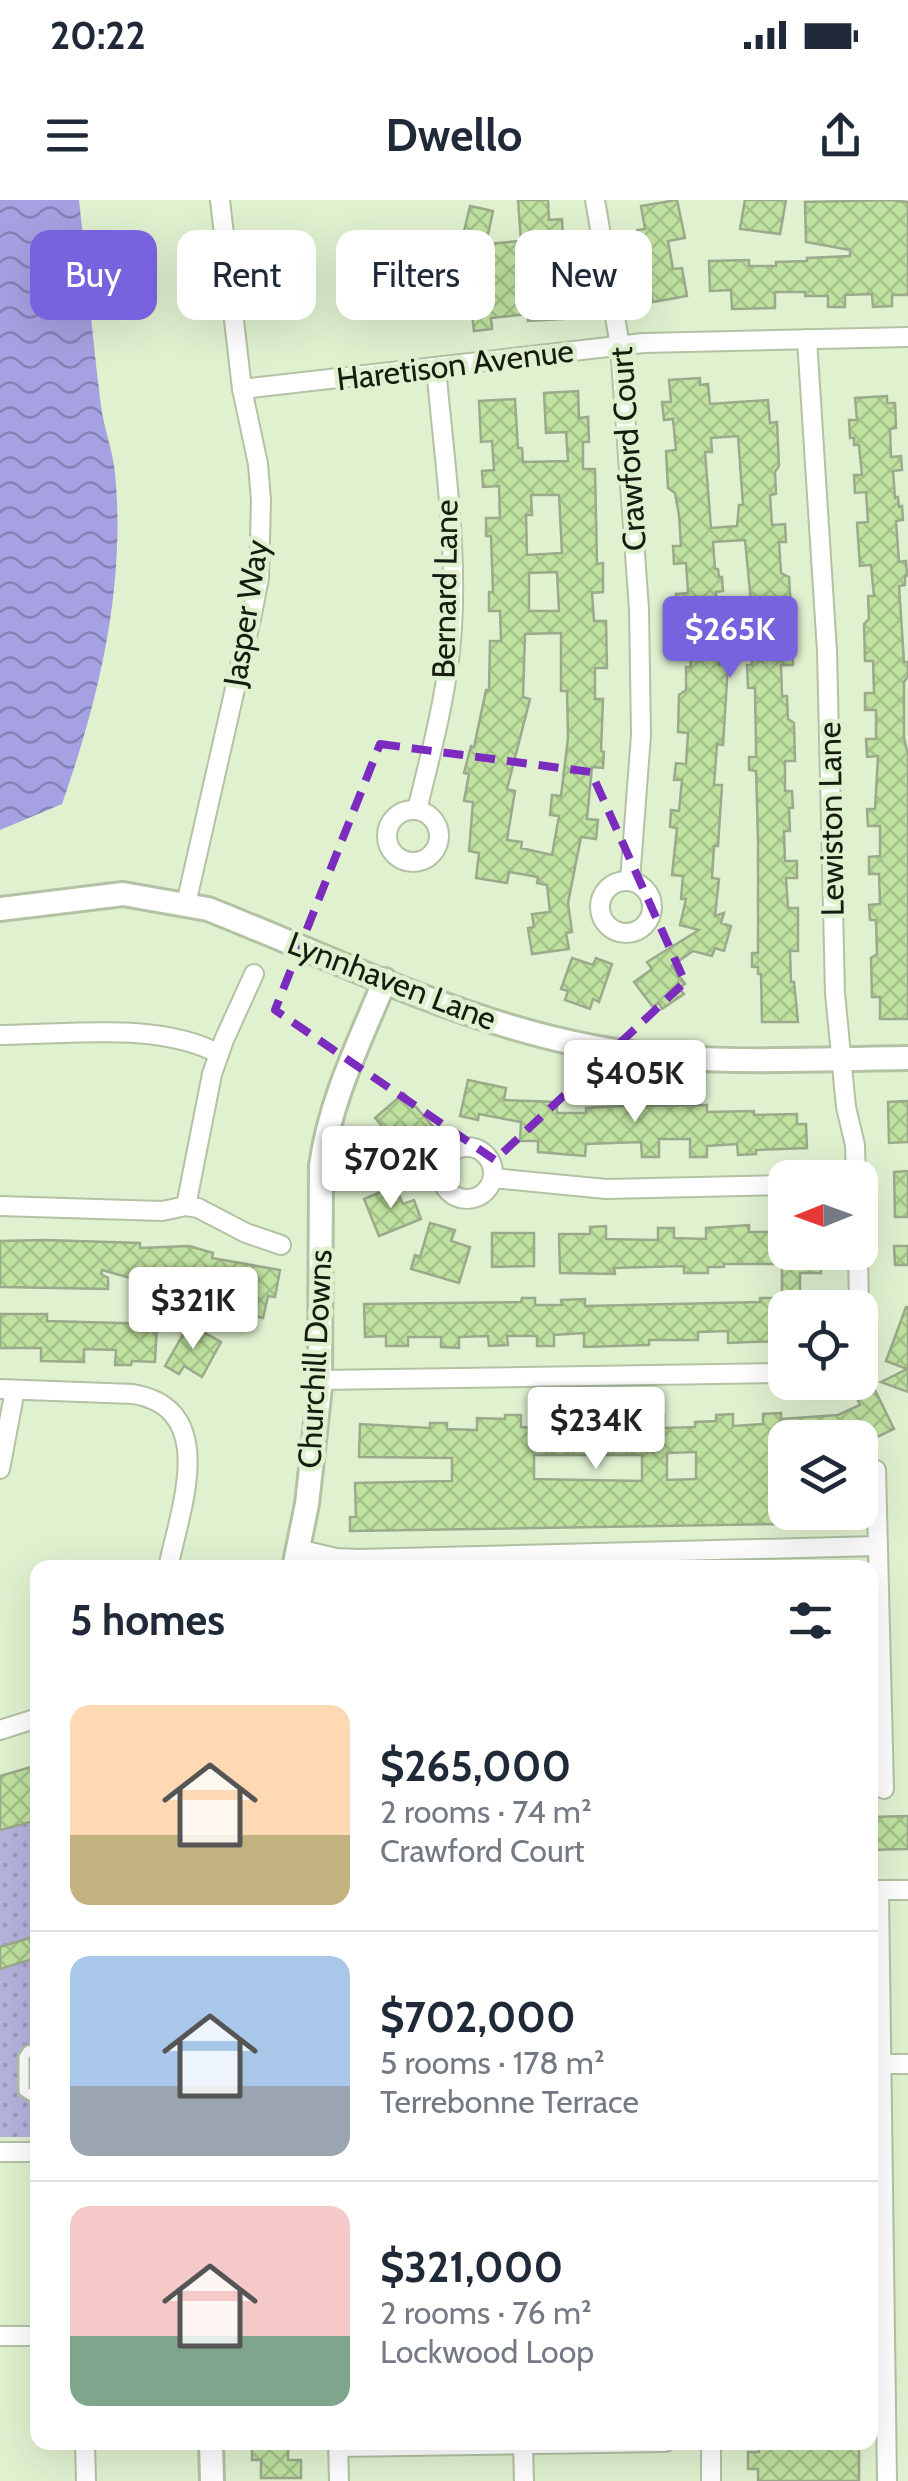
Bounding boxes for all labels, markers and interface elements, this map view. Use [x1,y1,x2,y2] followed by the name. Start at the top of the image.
[50,12,146,59] text: 20:22
[40,108,95,163] icon: menu
[385,108,523,162] text: Dwello
[813,108,868,163] icon: share
[30,230,157,320] chip: Buy
[177,230,316,320] chip: Rent
[336,230,495,320] chip: Filters
[515,230,652,320] chip: New
[334,331,576,398] street label: Haretison Avenue
[601,345,654,552] street label: Crawford Court
[423,499,466,679] street label: Bernard Lane
[215,537,276,690] street label: Jasper Way
[660,596,800,681] pin: $265K
[685,609,775,648] text: $265K
[809,722,852,917] street label: Lewiston Lane
[282,923,502,1038] street label: Lynnhaven Lane
[565,1040,705,1125] pin: $405K
[586,1053,684,1092] text: $405K
[321,1126,461,1211] pin: $702K
[344,1139,438,1178] text: $702K
[768,1160,878,1270] north arrow
[768,1160,878,1530] map controls
[289,1248,340,1470] street label: Churchill Downs
[123,1267,263,1352] pin: $321K
[151,1280,235,1319] text: $321K
[768,1290,878,1400] button: locate
[526,1387,666,1472] pin: $234K
[550,1400,642,1439] text: $234K
[768,1420,878,1530] button: layers
[783,1593,838,1648] icon: filters
[70,1594,225,1646] text: 5 homes
[380,1740,571,1792] text: $265,000
[150,1745,270,1865] icon: home
[380,1792,592,1831] text: 2 rooms · 74 m²
[380,1831,585,1870] text: Crawford Court
[380,1991,576,2043] text: $702,000
[150,1996,270,2116] icon: home
[380,2043,605,2082] text: 5 rooms · 178 m²
[380,2082,639,2121] text: Terrebonne Terrace
[380,2241,563,2293] text: $321,000
[150,2246,270,2366] icon: home
[380,2293,592,2332] text: 2 rooms · 76 m²
[380,2332,594,2371] text: Lockwood Loop

